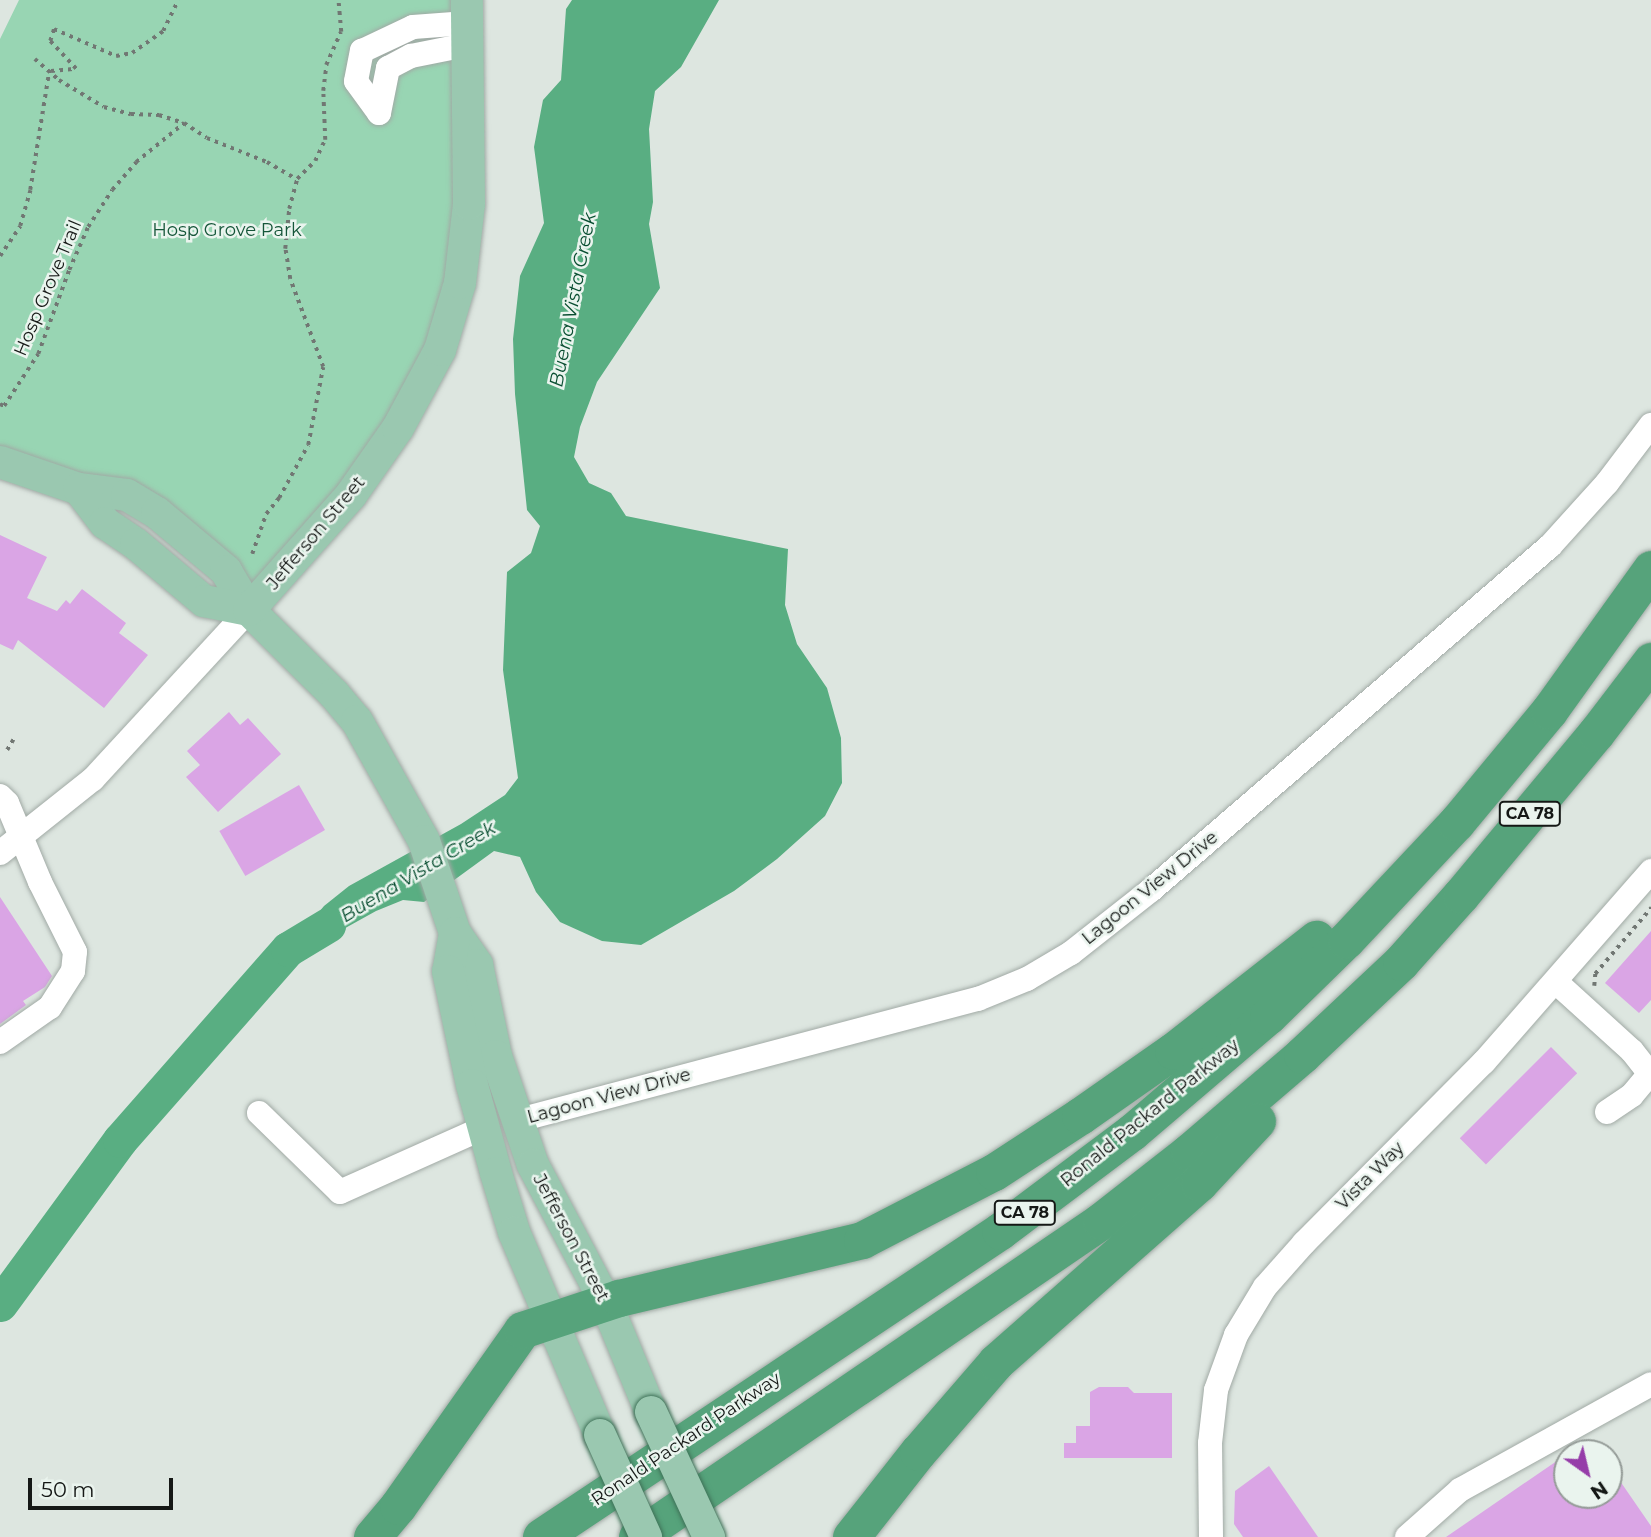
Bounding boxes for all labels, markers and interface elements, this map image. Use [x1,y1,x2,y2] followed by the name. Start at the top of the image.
[545,211,601,389] water label: Buena Vista Creek
[10,217,86,359] street label: Hosp Grove Trail
[152,219,302,241] park label: Hosp Grove Park
[262,472,370,594] street label: Jefferson Street
[1498,802,1562,827] road number: CA 78
[336,817,500,927] water label: Buena Vista Creek
[1078,827,1222,949] street label: Lagoon View Drive
[1056,1034,1244,1192] street label: Ronald Packard Parkway
[525,1064,693,1128] street label: Lagoon View Drive
[1332,1138,1408,1214] street label: Vista Way
[528,1171,614,1305] street label: Jefferson Street
[993,1200,1056,1226] road number: CA 78
[587,1368,785,1510] street label: Ronald Packard Parkway
[1553,1439,1623,1509] north arrow
[32,1464,177,1508] scale bar
[1586,1476,1612,1504] text: N
[41,1477,95,1502] text: 50 m

